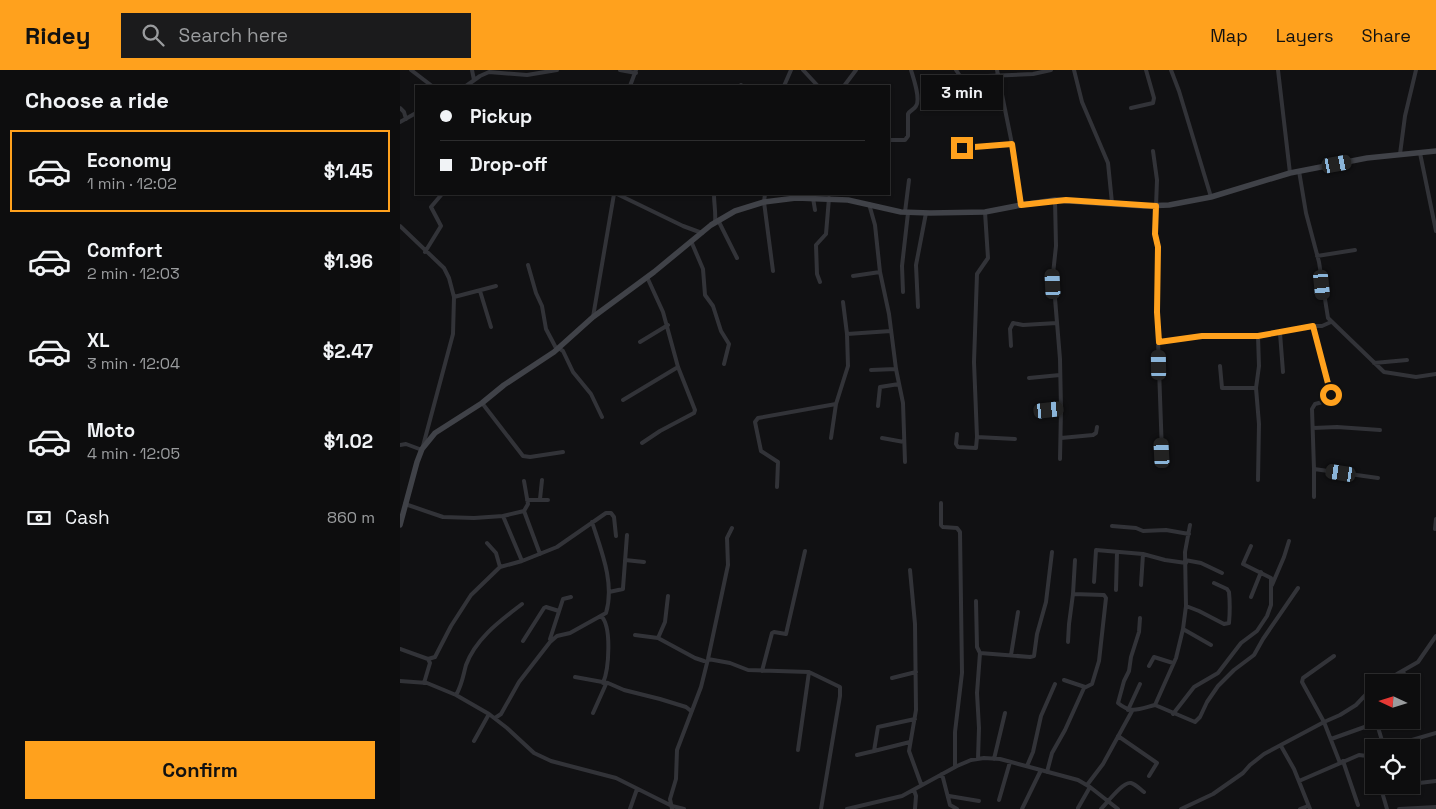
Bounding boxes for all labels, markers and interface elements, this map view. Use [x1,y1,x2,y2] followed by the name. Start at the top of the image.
[121,13,471,58] search box
[25,20,91,51] text: Ridey
[139,21,167,49] icon: search
[179,23,288,48] text: Search here
[1210,24,1248,47] text: Map
[1276,24,1333,47] text: Layers
[1361,24,1411,47] text: Share
[921,75,1003,110] callout: 3 min
[941,82,983,103] text: 3 min
[25,86,169,114] text: Choose a ride
[470,104,532,129] text: Pickup
[951,137,973,159] route end
[87,148,171,173] text: Economy
[27,149,72,194] icon: car
[470,152,548,177] text: Drop-off
[1320,154,1353,174] car
[324,159,373,184] text: $1.45
[87,173,177,194] text: 1 min · 12:02
[87,238,163,263] text: Comfort
[27,239,72,284] icon: car
[324,249,373,274] text: $1.96
[87,263,180,284] text: 2 min · 12:03
[1044,269,1061,299] car
[1312,269,1331,301] car
[87,328,110,353] text: XL
[27,329,72,374] icon: car
[323,339,373,364] text: $2.47
[1151,350,1166,380] car
[87,353,180,374] text: 3 min · 12:04
[1320,384,1342,406] route start
[1033,401,1064,419] car
[87,418,135,443] text: Moto
[27,419,72,464] icon: car
[324,429,373,454] text: $1.02
[1153,438,1170,468] car
[87,443,180,464] text: 4 min · 12:05
[1325,463,1356,483] car
[25,504,53,532] icon: cash
[65,505,110,530] text: Cash
[327,507,375,528] text: 860 m
[1365,674,1420,729] north arrow
[1365,674,1420,794] map controls
[1365,739,1420,794] button: locate
[25,741,375,799] button: Confirm

